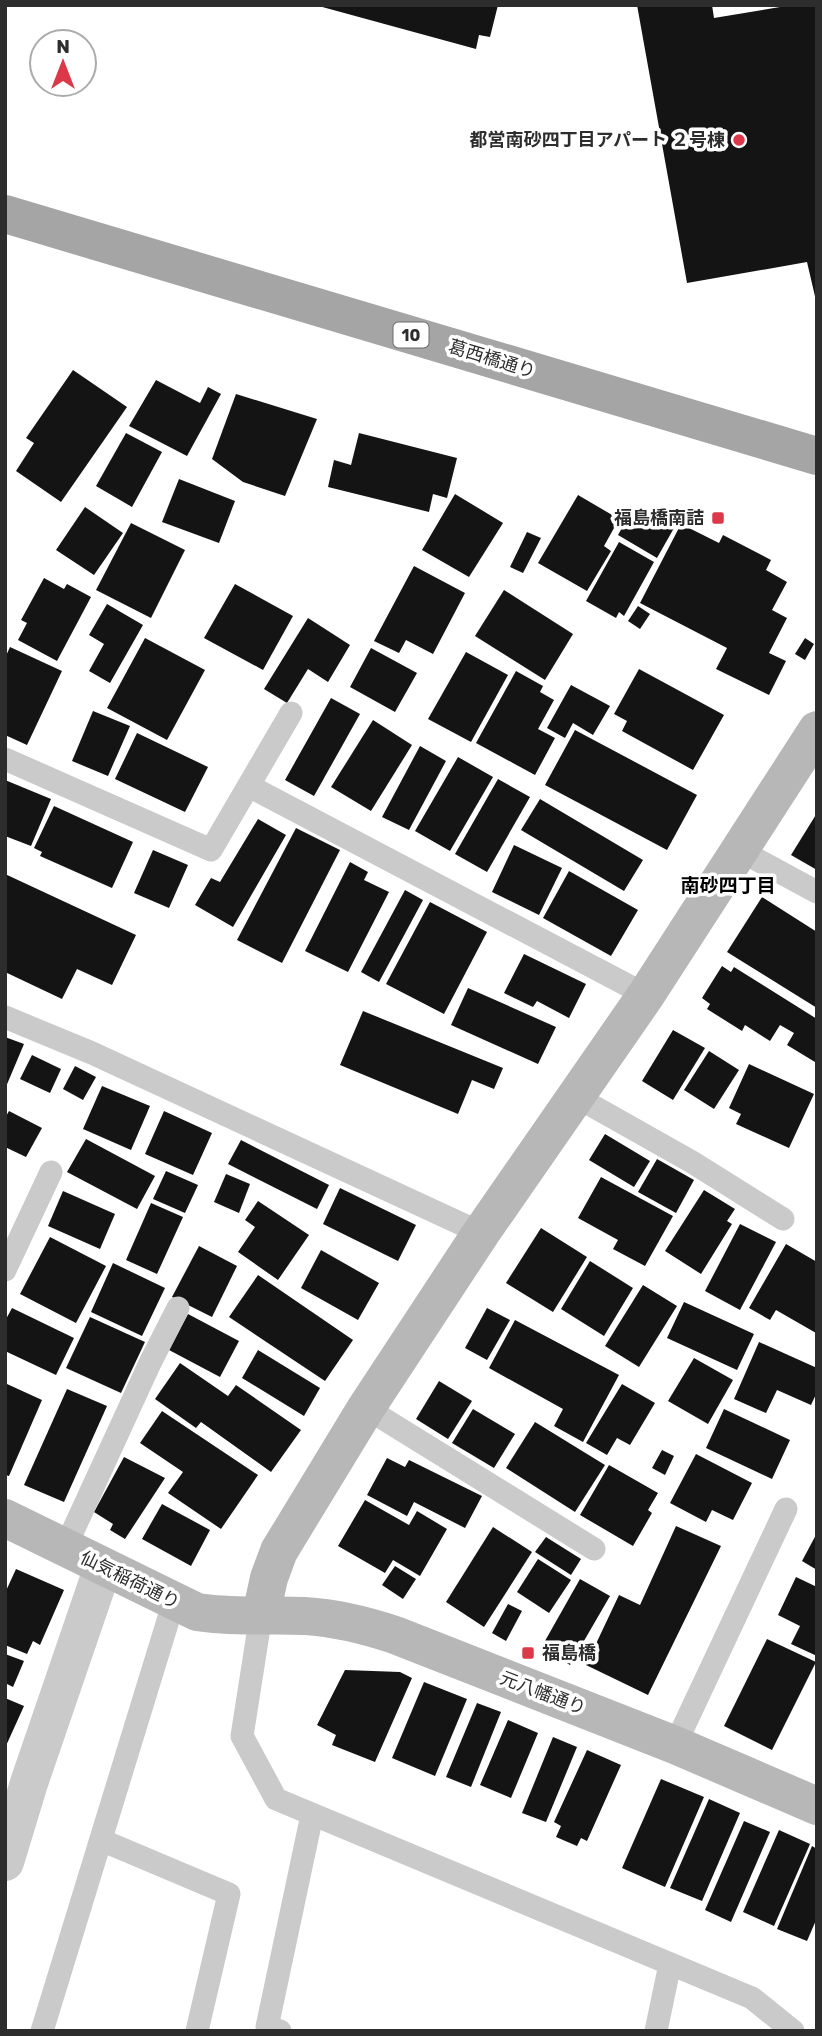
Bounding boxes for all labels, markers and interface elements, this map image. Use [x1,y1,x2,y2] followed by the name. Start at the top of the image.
[28,28,98,98] north arrow
[56,35,70,58] text: N
[470,129,725,151] place label: 都営南砂四丁目アパート ２号棟
[731,132,747,148] marker: 都営南砂四丁目アパート ２号棟
[394,322,428,348] road number: 10
[446,335,538,383] street label: 葛西橋通り
[614,507,704,529] place label: 福島橋南詰
[710,510,726,526] marker: 福島橋南詰
[680,874,776,897] district label: 南砂四丁目
[77,1546,183,1614] street label: 仙気稲荷通り
[542,1642,596,1664] place label: 福島橋
[520,1645,536,1661] marker: 福島橋
[497,1667,589,1719] street label: 元八幡通り

